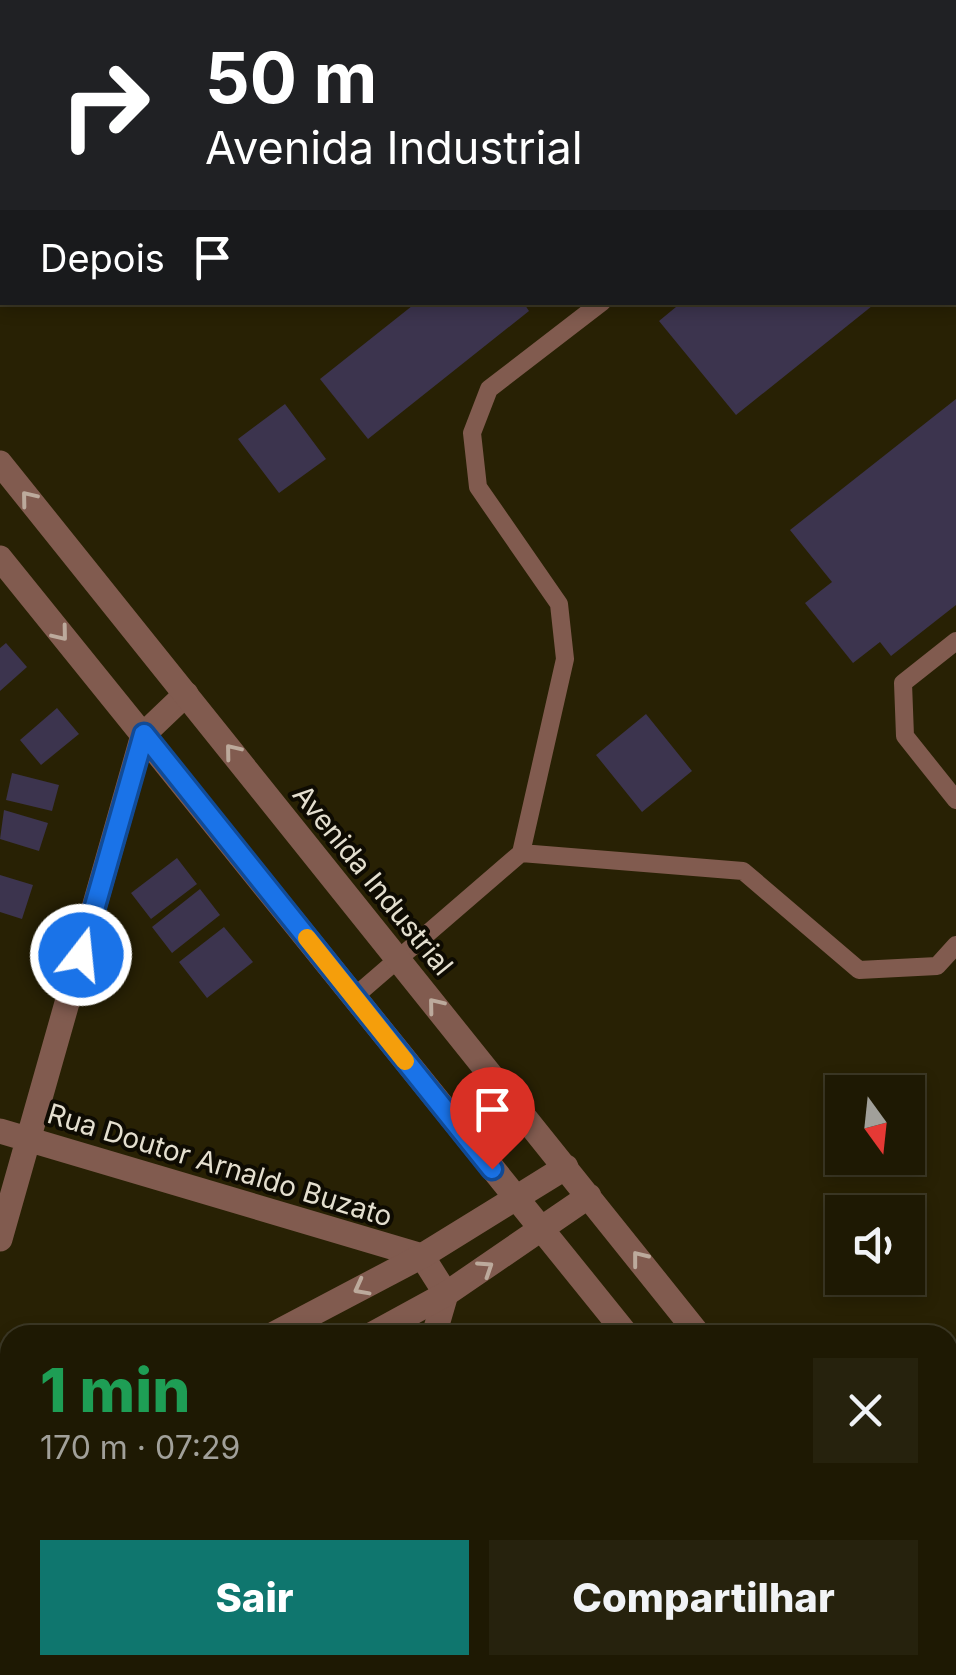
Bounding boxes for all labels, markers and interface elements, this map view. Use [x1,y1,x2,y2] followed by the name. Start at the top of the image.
[205,35,377,120] text: 50 m
[40,40,170,170] icon: right
[205,120,583,175] text: Avenida Industrial
[185,230,240,285] icon: arrive
[40,235,165,281] text: Depois
[22,492,40,510] one-way arrow
[50,622,68,640] one-way arrow
[226,745,244,763] one-way arrow
[286,778,460,982] street label: Avenida Industrial
[29,903,133,1007] position arrow
[429,998,447,1016] one-way arrow
[450,1067,535,1170] pin
[825,1075,925,1175] north arrow
[825,1075,925,1295] map controls
[465,1082,520,1137] icon: arrive
[44,1096,396,1234] street label: Rua Doutor Arnaldo Buzato
[825,1195,925,1295] button: sound
[633,1252,650,1270] one-way arrow
[475,1262,493,1281] one-way arrow
[354,1276,372,1295] one-way arrow
[40,1354,190,1426] text: 1 min
[813,1358,918,1463] button: close
[40,1428,240,1467] text: 170 m · 07:29
[40,1540,469,1655] button: Sair
[489,1540,918,1655] button: Compartilhar

